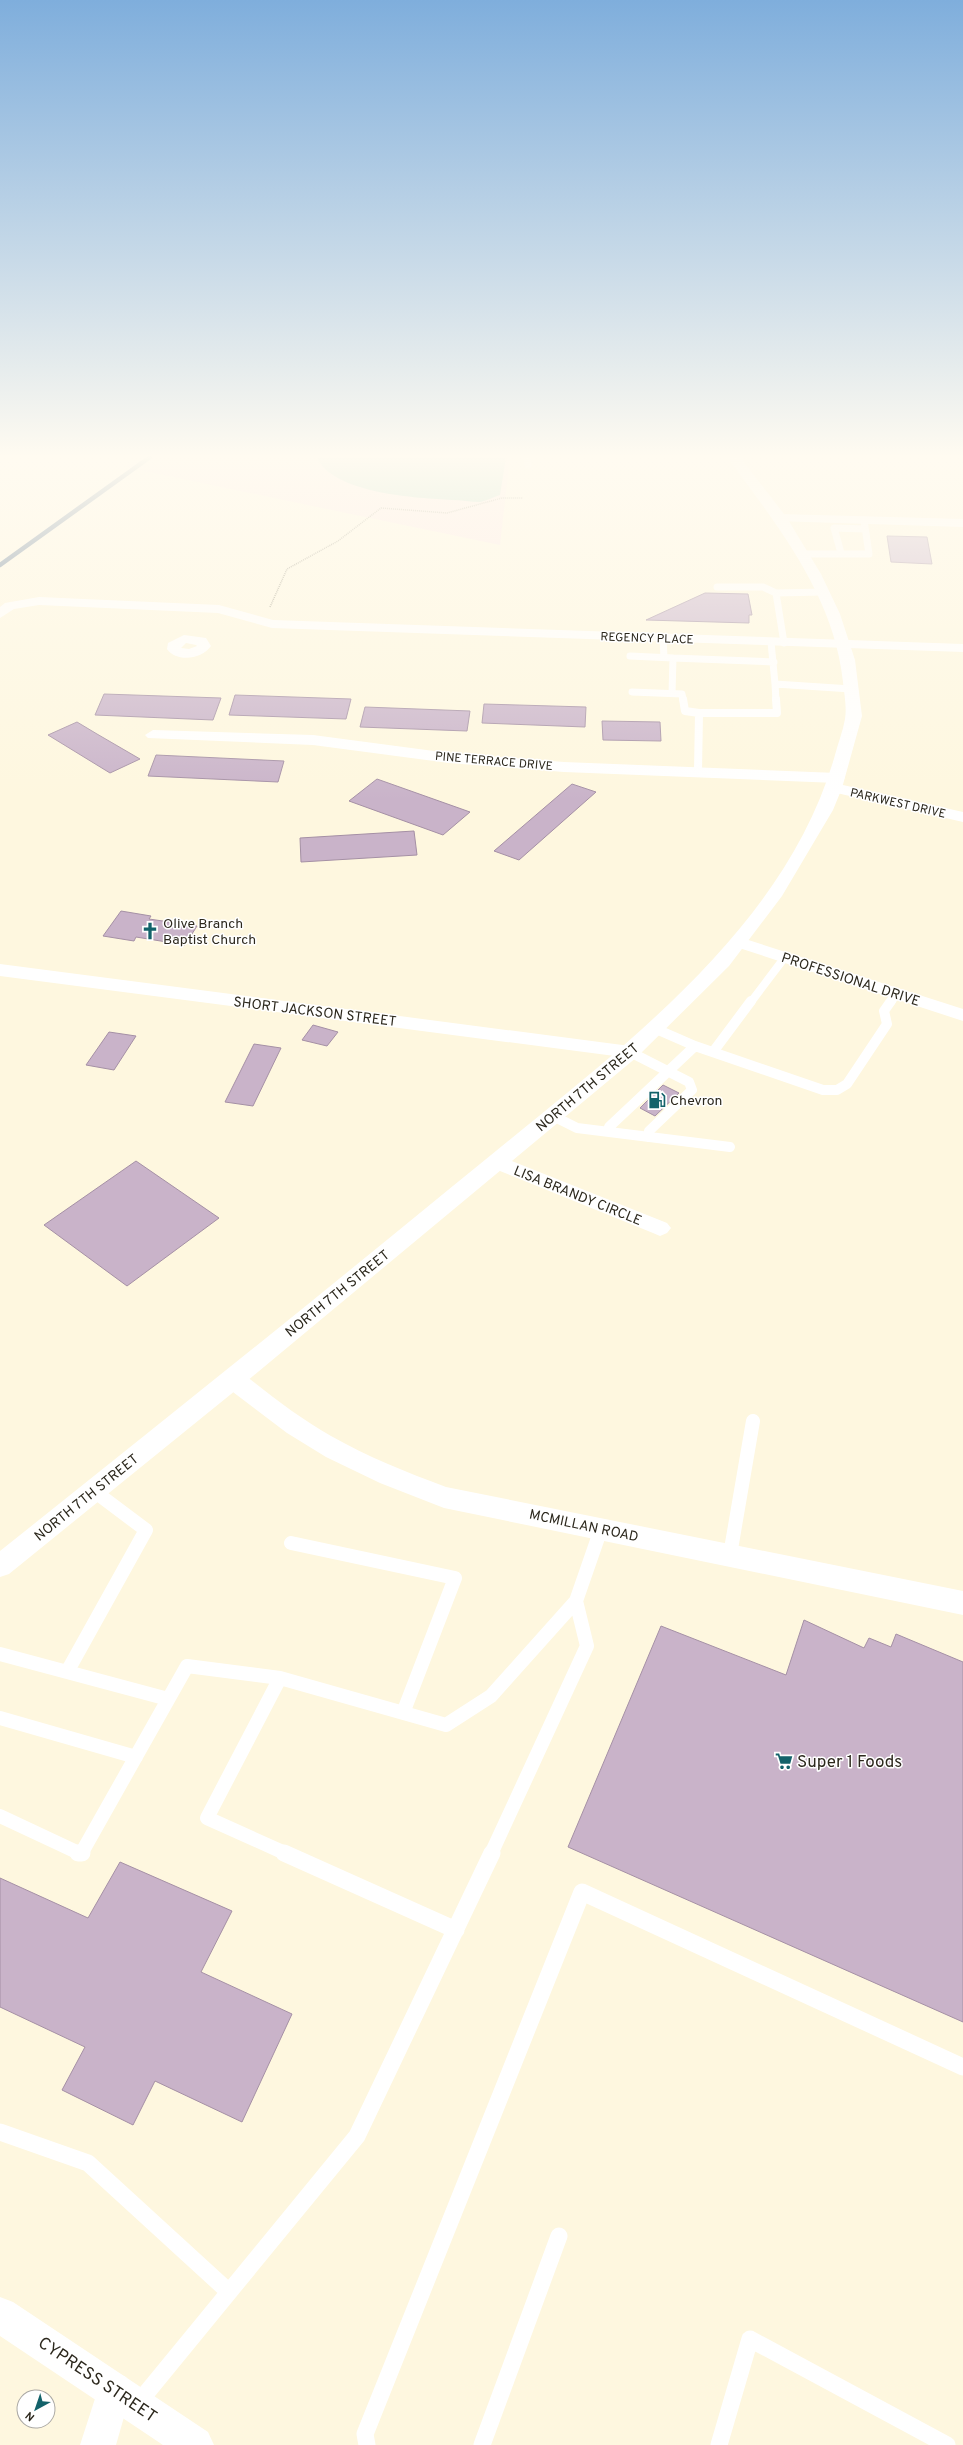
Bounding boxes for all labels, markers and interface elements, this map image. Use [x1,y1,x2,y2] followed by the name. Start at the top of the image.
[600,629,694,649] street label: REGENCY PLACE
[434,749,553,775] street label: PINE TERRACE DRIVE
[848,785,947,823] street label: PARKWEST DRIVE
[163,916,256,949] place label: Olive Branch Baptist Church
[140,921,160,941] church icon: Olive Branch Baptist Church
[779,950,922,1011] street label: PROFESSIONAL DRIVE
[232,994,397,1031] street label: SHORT JACKSON STREET
[533,1040,643,1136] street label: NORTH 7TH STREET
[647,1090,667,1110] fuel station icon: Chevron
[670,1093,722,1110] place label: Chevron
[511,1163,644,1230] street label: LISA BRANDY CIRCLE
[282,1247,393,1341] street label: NORTH 7TH STREET
[31,1451,142,1545] street label: NORTH 7TH STREET
[527,1507,640,1546] street label: MCMILLAN ROAD
[774,1751,794,1771] supermarket icon: Super 1 Foods
[797,1752,902,1774] place label: Super 1 Foods
[33,2333,161,2429] street label: CYPRESS STREET
[16,2389,56,2429] north arrow
[23,2408,38,2424] text: N

